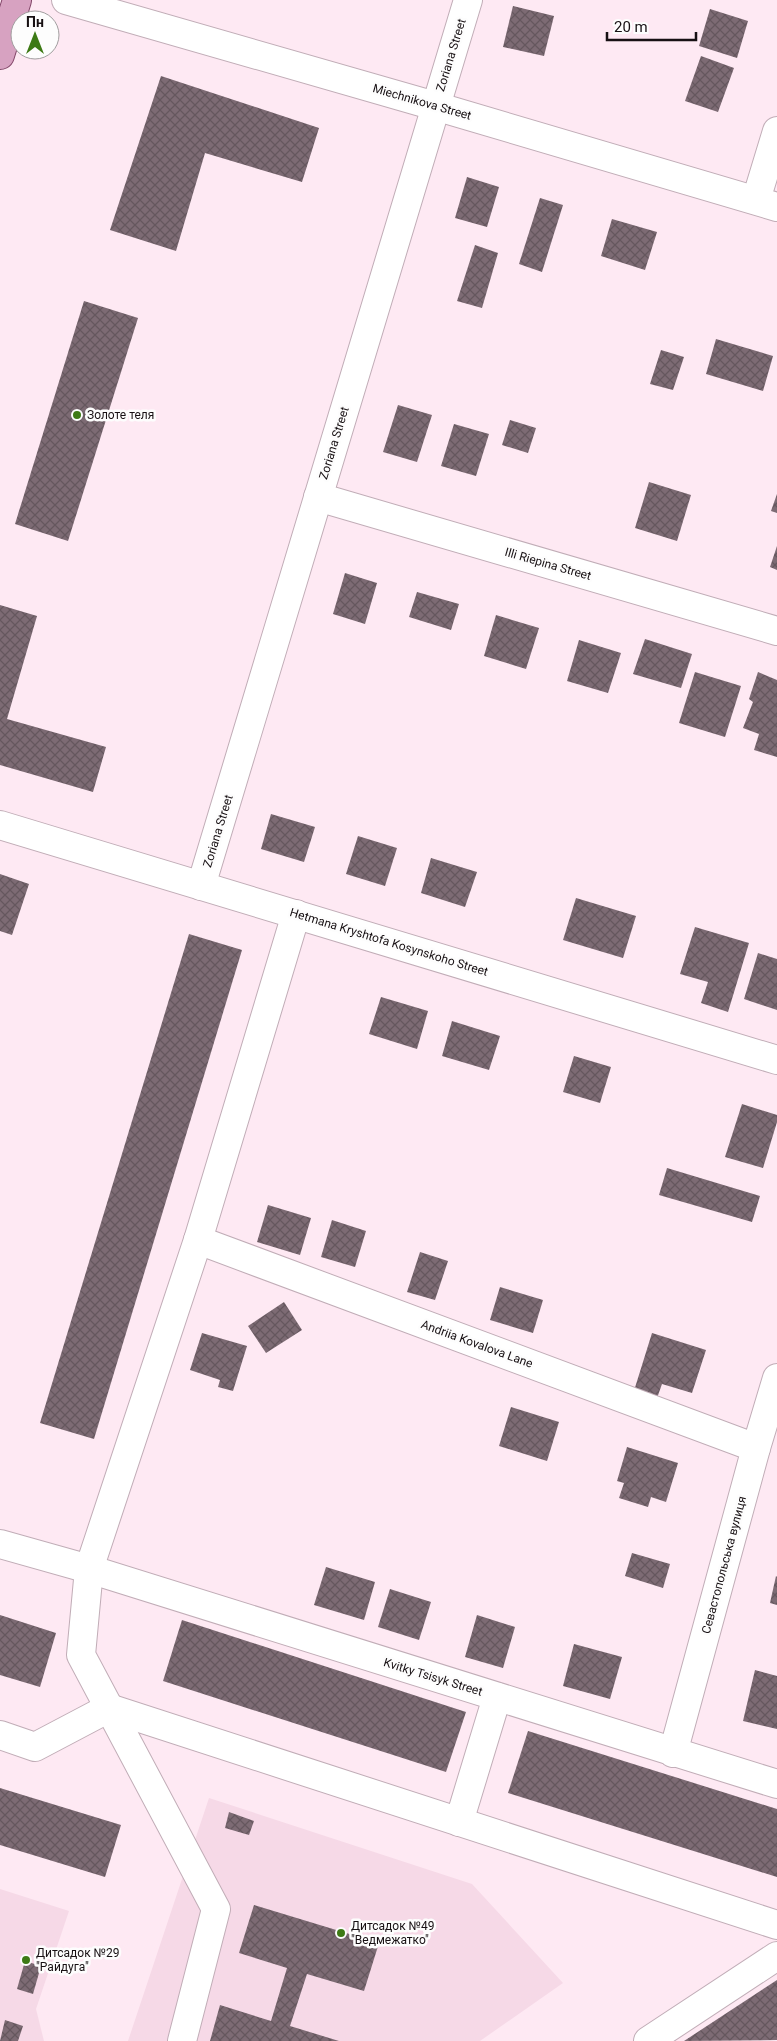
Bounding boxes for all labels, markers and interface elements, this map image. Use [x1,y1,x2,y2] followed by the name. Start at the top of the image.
[10,10,60,60] north arrow
[607,10,696,42] scale bar
[26,14,44,30] text: Пн
[433,17,469,93] street label: Zoriana Street
[614,18,648,36] text: 20 m
[371,81,473,123] street label: Miechnikova Street
[316,405,352,481] street label: Zoriana Street
[87,408,154,422] place label: Золоте теля
[71,409,83,421] marker: Золоте теля
[503,545,593,583] street label: Illi Riepina Street
[200,793,236,869] street label: Zoriana Street
[288,905,490,979] street label: Hetmana Kryshtofa Kosynskoho Street
[419,1317,535,1371] street label: Andriia Kovalova Lane
[699,1495,749,1635] street label: Севастопольська вулиця
[382,1655,484,1699] street label: Kvitky Tsisyk Street
[351,1919,434,1947] place label: Дитсадок №49 "Ведмежатко"
[335,1927,347,1939] marker: Дитсадок №49 "Ведмежатко"
[36,1946,119,1974] place label: Дитсадок №29 "Райдуга"
[20,1954,32,1966] marker: Дитсадок №29 "Райдуга"

